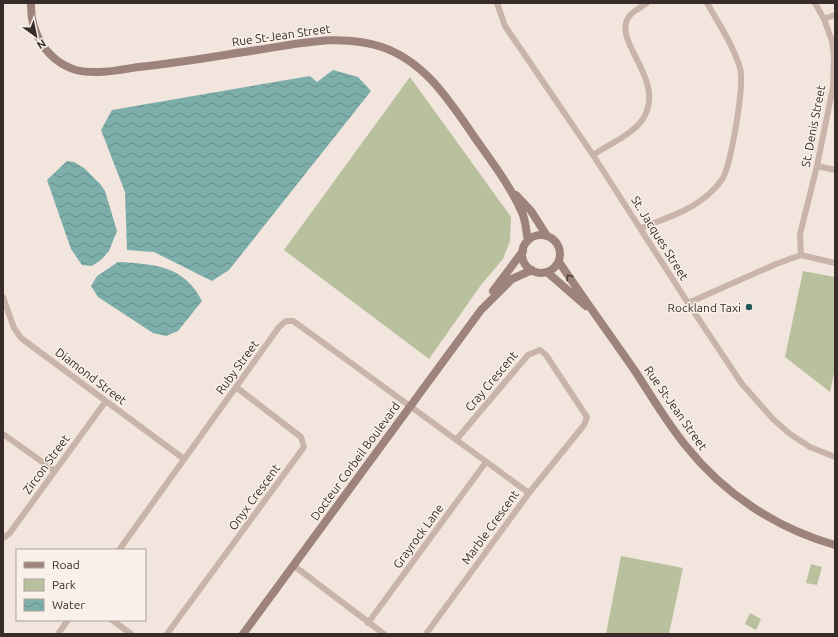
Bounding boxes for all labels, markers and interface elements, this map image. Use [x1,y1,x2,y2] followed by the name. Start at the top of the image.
[16,16,56,56] north arrow
[231,22,331,48] street label: Rue St-Jean Street
[35,37,48,52] text: N
[799,84,827,168] street label: St. Denis Street
[629,194,691,283] street label: St. Jacques Street
[566,274,574,281] one-way arrow
[668,301,741,314] place label: Rockland Taxi
[744,302,754,312] marker: Rockland Taxi
[213,337,261,396] street label: Ruby Street
[53,345,129,407] street label: Diamond Street
[462,348,520,414] street label: Cray Crescent
[642,364,710,453] street label: Rue St-Jean Street
[308,399,402,523] street label: Docteur Corbeil Boulevard
[20,432,72,496] street label: Zircon Street
[226,461,282,532] street label: Onyx Crescent
[459,487,521,566] street label: Marble Crescent
[390,501,446,571] street label: Grayrock Lane
[16,549,146,621] legend
[52,558,80,571] text: Road
[52,578,76,591] text: Park
[52,598,85,611] text: Water

